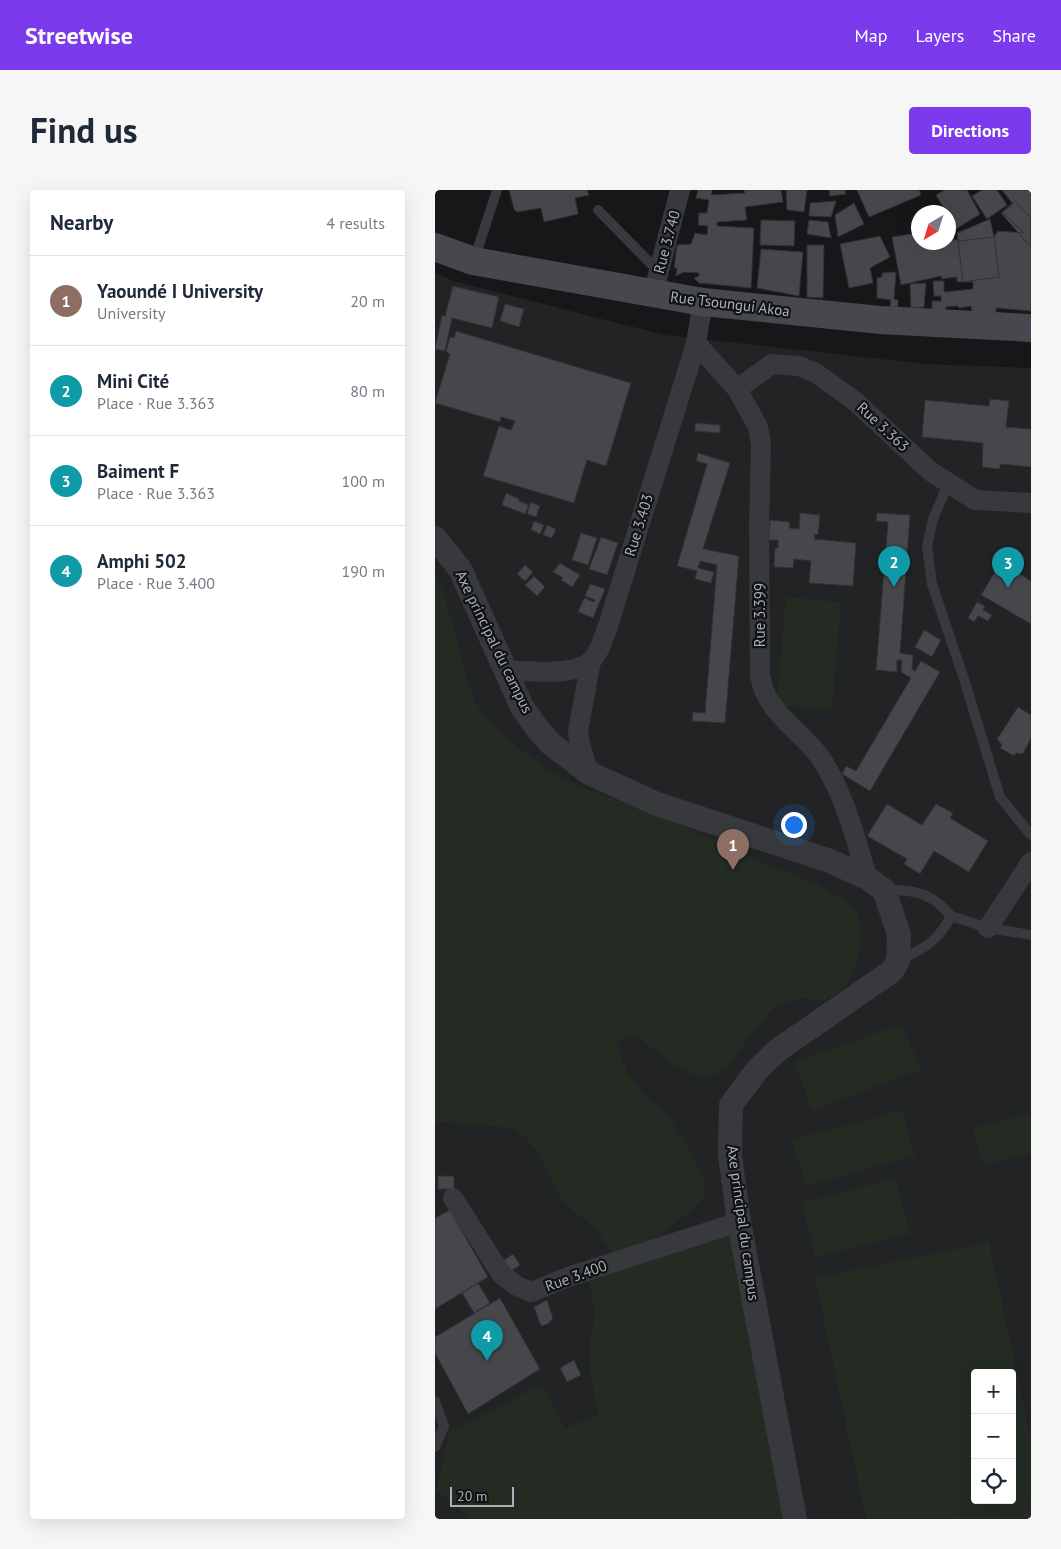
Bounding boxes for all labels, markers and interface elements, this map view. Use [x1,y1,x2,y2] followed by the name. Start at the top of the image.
[25,20,133,51] text: Streetwise
[855,24,887,47] text: Map
[915,24,964,47] text: Layers
[992,24,1036,47] text: Share
[30,107,138,153] text: Find us
[909,107,1031,154] button: Directions
[911,205,956,250] north arrow
[649,208,684,275] street label: Rue 3.740
[50,209,113,236] text: Nearby
[326,213,385,233] text: 4 results
[97,279,263,303] text: Yaoundé I University
[669,287,791,320] street label: Rue Tsoungui Akoa
[61,291,71,311] text: 1
[350,291,385,311] text: 20 m
[97,303,165,323] text: University
[97,369,169,393] text: Mini Cité
[61,381,71,401] text: 2
[350,381,385,401] text: 80 m
[97,393,215,413] text: Place · Rue 3.363
[853,398,913,456] street label: Rue 3.363
[97,459,179,483] text: Baiment F
[61,471,71,491] text: 3
[342,471,385,491] text: 100 m
[97,483,215,503] text: Place · Rue 3.363
[620,491,657,558] street label: Rue 3.403
[878,546,910,587] pin: 2
[992,547,1024,588] pin: 3
[97,549,187,573] text: Amphi 502
[61,561,71,581] text: 4
[342,561,385,581] text: 190 m
[452,567,537,716] street label: Axe principal du campus
[97,573,215,593] text: Place · Rue 3.400
[750,583,769,647] street label: Rue 3.399
[781,812,807,838] your location
[717,829,749,870] pin: 1
[723,1144,764,1302] street label: Axe principal du campus
[542,1256,609,1295] street label: Rue 3.400
[471,1320,503,1361] pin: 4
[971,1369,1016,1504] map controls
[971,1369,1016,1414] button: +
[971,1414,1016,1459] button: −
[971,1459,1016,1504] button: locate
[450,1484,514,1507] scale bar
[457,1487,487,1505] text: 20 m

